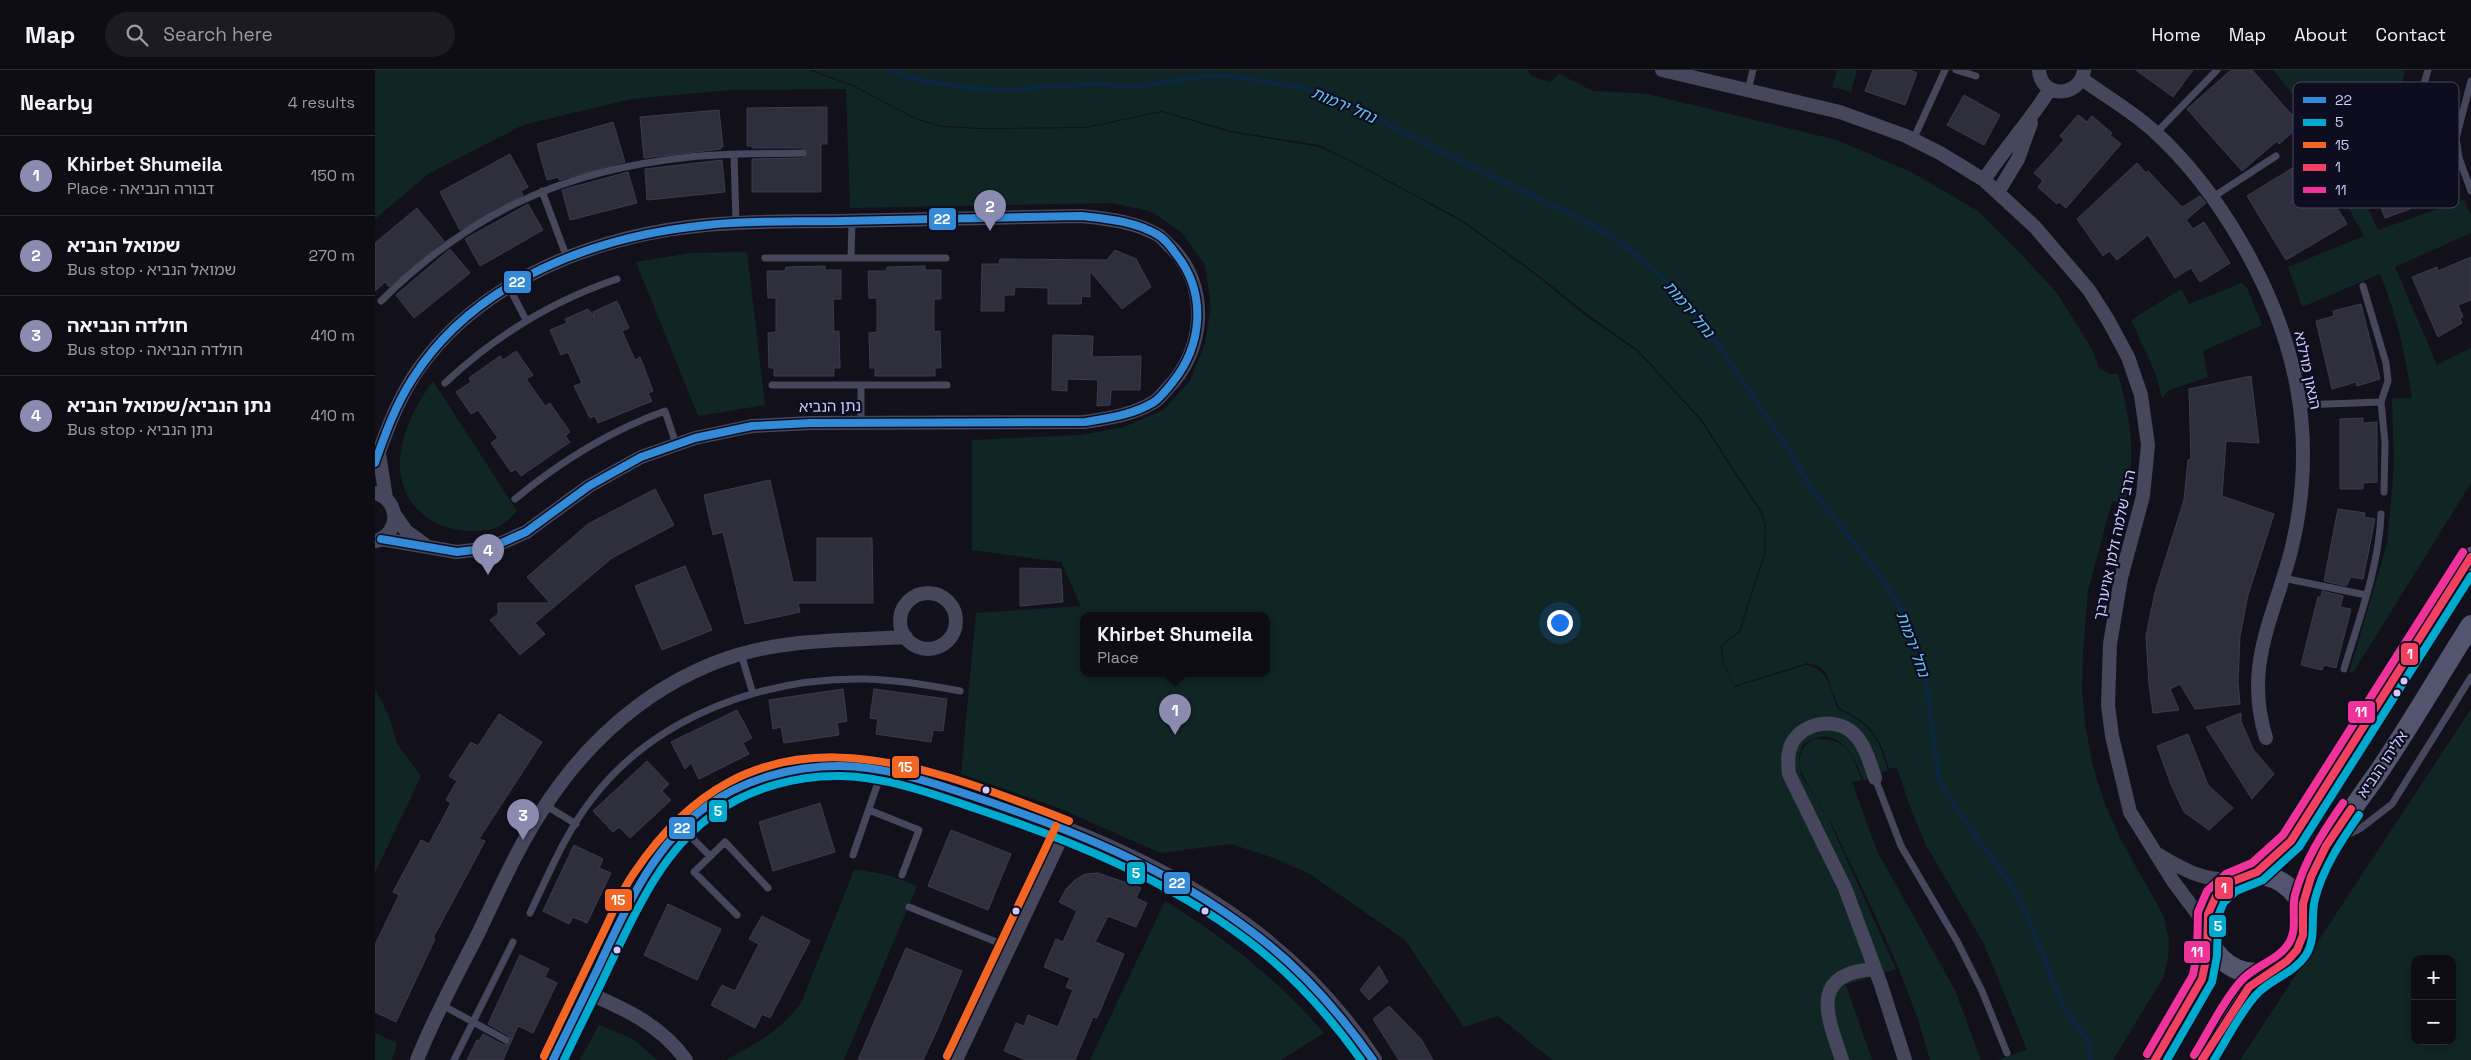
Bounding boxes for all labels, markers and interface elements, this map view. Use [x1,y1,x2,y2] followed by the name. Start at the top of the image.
[105,12,455,57] search box
[25,19,75,50] text: Map
[123,21,151,49] icon: search
[163,22,273,47] text: Search here
[2152,23,2201,46] text: Home
[2229,23,2266,46] text: Map
[2294,23,2348,46] text: About
[2376,23,2446,46] text: Contact
[1309,82,1380,128] water label: נחל ירמות
[2293,82,2459,208] legend
[20,89,93,116] text: Nearby
[2335,91,2352,109] text: 22
[288,92,355,113] text: 4 results
[2335,113,2343,131] text: 5
[2335,136,2349,154] text: 15
[67,152,223,177] text: Khirbet Shumeila
[2335,158,2341,176] text: 1
[32,165,40,186] text: 1
[311,165,355,186] text: 150 m
[67,178,214,199] text: Place · דבורה הנביאה
[2335,181,2347,199] text: 11
[974,190,1006,231] pin: 2
[928,207,957,231] line badge: 22
[934,210,950,228] text: 22
[67,233,181,258] text: שמואל הנביא
[31,245,41,266] text: 2
[308,245,355,266] text: 270 m
[67,259,236,280] text: Bus stop · שמואל הנביא
[503,270,532,294] line badge: 22
[509,273,525,291] text: 22
[1659,276,1720,343] water label: נחל ירמות
[67,313,188,338] text: חולדה הנביאה
[31,325,41,346] text: 3
[311,325,355,346] text: 410 m
[2290,329,2326,411] street label: הגאון מוילנא
[67,339,243,360] text: Bus stop · חולדה הנביאה
[67,393,271,418] text: נתן הנביא/שמואל הנביא
[799,396,861,416] street label: נתן הנביא
[31,405,41,426] text: 4
[311,405,355,426] text: 410 m
[67,419,213,440] text: Bus stop · נתן הנביא
[2089,468,2139,622] street label: הרב שלמה זלמן אויערבך
[472,534,504,575] pin: 4
[1891,608,1935,680] water label: נחל ירמות
[1547,610,1573,636] your location
[1080,612,1270,677] popup
[1097,622,1253,647] text: Khirbet Shumeila
[2400,642,2419,666] line badge: 1
[2407,645,2413,663] text: 1
[1097,647,1139,668] text: Place
[2399,676,2409,686] unlabelled marker
[2392,688,2402,698] unlabelled marker
[1159,694,1191,735] pin: 1
[2347,700,2376,724] line badge: 11
[2355,703,2367,721] text: 11
[2353,727,2411,801] street label: אליהו הנביא
[891,755,920,779] line badge: 15
[898,758,912,776] text: 15
[981,785,991,795] unlabelled marker
[507,799,539,840] pin: 3
[708,799,728,823] line badge: 5
[714,802,722,820] text: 5
[668,816,696,840] line badge: 22
[674,819,690,837] text: 22
[1126,861,1146,885] line badge: 5
[1132,864,1140,882] text: 5
[1163,871,1191,895] line badge: 22
[1169,874,1185,892] text: 22
[2214,876,2234,900] line badge: 1
[2221,879,2227,897] text: 1
[604,888,633,912] line badge: 15
[611,891,625,909] text: 15
[1011,906,1021,916] unlabelled marker
[1200,906,1210,916] unlabelled marker
[2208,914,2227,938] line badge: 5
[2214,917,2222,935] text: 5
[2183,940,2211,964] line badge: 11
[2191,943,2203,961] text: 11
[612,945,622,955] unlabelled marker
[2411,955,2456,1045] map controls
[2411,955,2456,1000] button: +
[2411,1000,2456,1045] button: −

